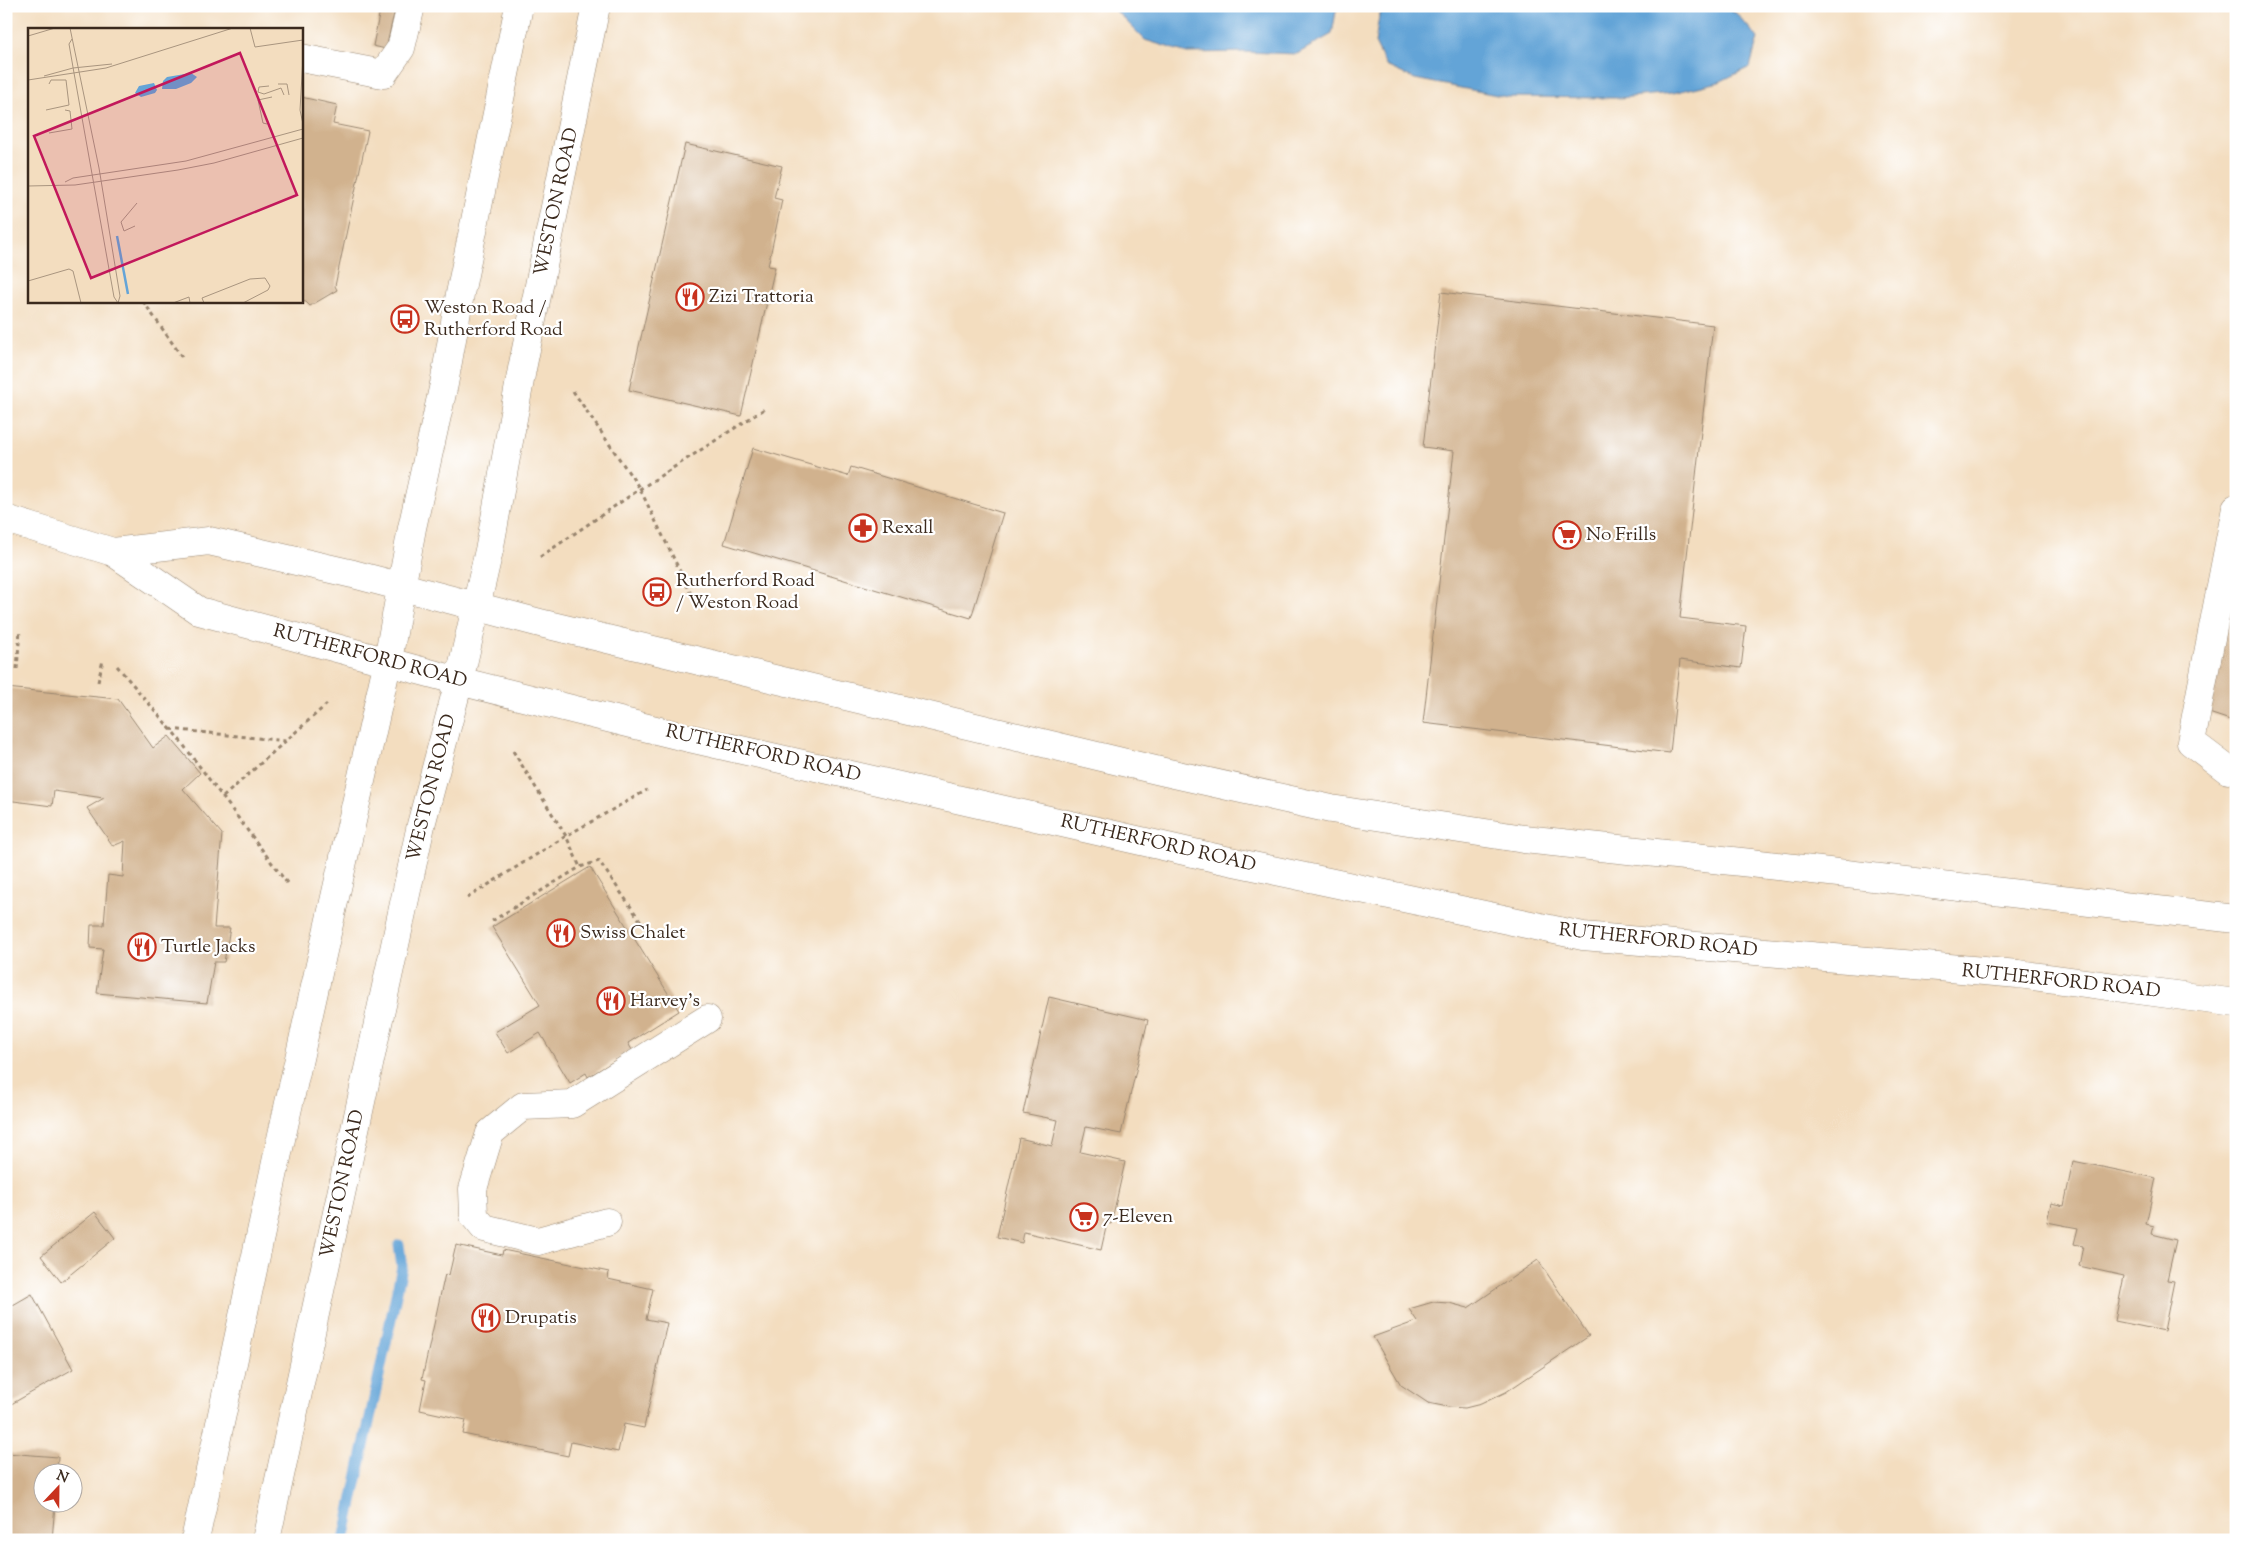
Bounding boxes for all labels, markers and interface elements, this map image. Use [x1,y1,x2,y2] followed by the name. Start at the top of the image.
[28,28,302,302] inset map
[528,125,586,279] street label: WESTON ROAD
[675,282,705,312] restaurant icon: Zizi Trattoria
[709,284,814,311] place label: Zizi Trattoria
[424,295,563,344] place label: Weston Road / Rutherford Road
[390,304,420,334] bus stop icon: Weston Road / Rutherford Road
[848,513,878,543] pharmacy icon: Rexall
[882,515,934,542] place label: Rexall
[1552,520,1582,550] supermarket icon: No Frills
[1586,522,1656,549] place label: No Frills
[676,568,815,617] place label: Rutherford Road / Weston Road
[642,577,672,607] bus stop icon: Rutherford Road / Weston Road
[270,618,470,696] street label: RUTHERFORD ROAD
[401,711,463,865] street label: WESTON ROAD
[663,718,863,790] street label: RUTHERFORD ROAD
[1058,808,1258,880] street label: RUTHERFORD ROAD
[1557,917,1759,965] street label: RUTHERFORD ROAD
[546,918,576,948] restaurant icon: Swiss Chalet
[580,920,686,947] place label: Swiss Chalet
[127,932,157,962] restaurant icon: Turtle Jacks
[161,934,256,961] place label: Turtle Jacks
[1960,958,2162,1006] street label: RUTHERFORD ROAD
[596,986,626,1016] restaurant icon: Harvey's
[630,988,700,1015] place label: Harvey's
[314,1107,372,1261] street label: WESTON ROAD
[1069,1202,1099,1232] supermarket icon: 7-Eleven
[1103,1204,1173,1231] place label: 7-Eleven
[471,1303,501,1333] restaurant icon: Drupatis
[505,1305,577,1332] place label: Drupatis
[32,1464,82,1514] north arrow
[53,1466,71,1489] text: N

